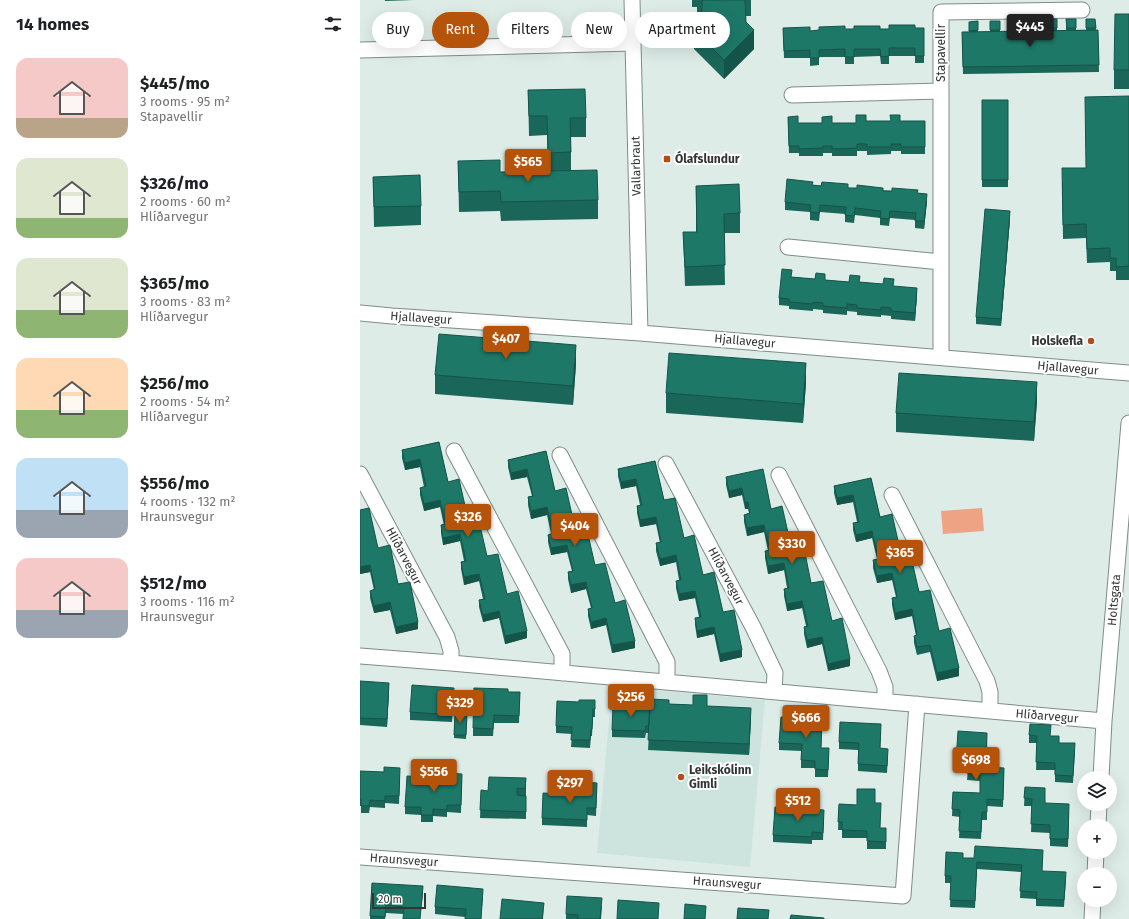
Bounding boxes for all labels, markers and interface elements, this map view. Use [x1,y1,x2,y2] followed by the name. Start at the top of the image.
[372,12,424,48] chip: Buy
[432,12,489,48] chip: Rent
[497,12,563,48] chip: Filters
[571,12,627,48] chip: New
[635,12,730,48] chip: Apartment
[322,13,344,35] icon: filters
[16,14,89,35] text: 14 homes
[1006,14,1054,48] pin: $445
[1016,19,1044,34] text: $445
[934,24,948,82] street label: Stapavellir
[140,73,210,94] text: $445/mo
[48,74,96,122] icon: home
[140,94,230,109] text: 3 rooms · 95 m²
[140,109,203,124] text: Stapavellir
[628,135,644,196] street label: Vallarbraut
[504,149,552,183] pin: $565
[675,150,740,166] place label: Ólafslundur
[514,154,542,169] text: $565
[662,154,672,164] marker: Ólafslundur
[140,173,209,194] text: $326/mo
[48,174,96,222] icon: home
[140,194,231,209] text: 2 rooms · 60 m²
[140,209,208,224] text: Hlíðarvegur
[140,273,209,294] text: $365/mo
[48,274,96,322] icon: home
[140,294,230,309] text: 3 rooms · 83 m²
[140,309,208,324] text: Hlíðarvegur
[390,309,452,327] street label: Hjallavegur
[482,326,530,360] pin: $407
[492,331,520,346] text: $407
[714,331,777,351] street label: Hjallavegur
[1031,334,1083,348] place label: Holskefla
[1086,336,1096,346] marker: Holskefla
[1037,358,1100,378] street label: Hjallavegur
[140,373,209,394] text: $256/mo
[48,374,96,422] icon: home
[140,394,230,409] text: 2 rooms · 54 m²
[140,409,208,424] text: Hlíðarvegur
[140,473,209,494] text: $556/mo
[48,474,96,522] icon: home
[140,494,236,509] text: 4 rooms · 132 m²
[444,504,492,538] pin: $326
[140,509,214,524] text: Hraunsvegur
[454,509,482,524] text: $326
[551,513,599,547] pin: $404
[560,518,590,533] text: $404
[383,525,425,587] street label: Hlíðarvegur
[768,531,816,565] pin: $330
[778,536,806,551] text: $330
[876,540,924,574] pin: $365
[705,545,747,607] street label: Hlíðarvegur
[886,545,914,560] text: $365
[140,573,207,594] text: $512/mo
[48,574,96,622] icon: home
[1105,574,1123,626] street label: Holtsgata
[140,594,235,609] text: 3 rooms · 116 m²
[140,609,214,624] text: Hraunsvegur
[607,684,655,718] pin: $256
[617,689,645,704] text: $256
[436,690,484,724] pin: $329
[446,695,474,710] text: $329
[782,705,830,739] pin: $666
[1015,706,1079,726] street label: Hlíðarvegur
[791,710,821,725] text: $666
[952,747,1000,781] pin: $698
[961,752,991,767] text: $698
[410,759,458,793] pin: $556
[689,763,752,791] place label: Leikskólinn Gimli
[420,764,448,779] text: $556
[546,770,594,804] pin: $297
[1077,771,1117,907] map controls
[1077,771,1117,811] button: layers
[676,772,686,782] marker: Leikskólinn Gimli
[557,775,583,790] text: $297
[774,788,822,822] pin: $512
[785,793,811,808] text: $512
[1077,819,1117,859] button: +
[369,851,439,869] street label: Hraunsvegur
[1077,867,1117,907] button: −
[692,874,762,892] street label: Hraunsvegur
[372,891,426,910] scale bar
[378,893,402,906] text: 20 m

